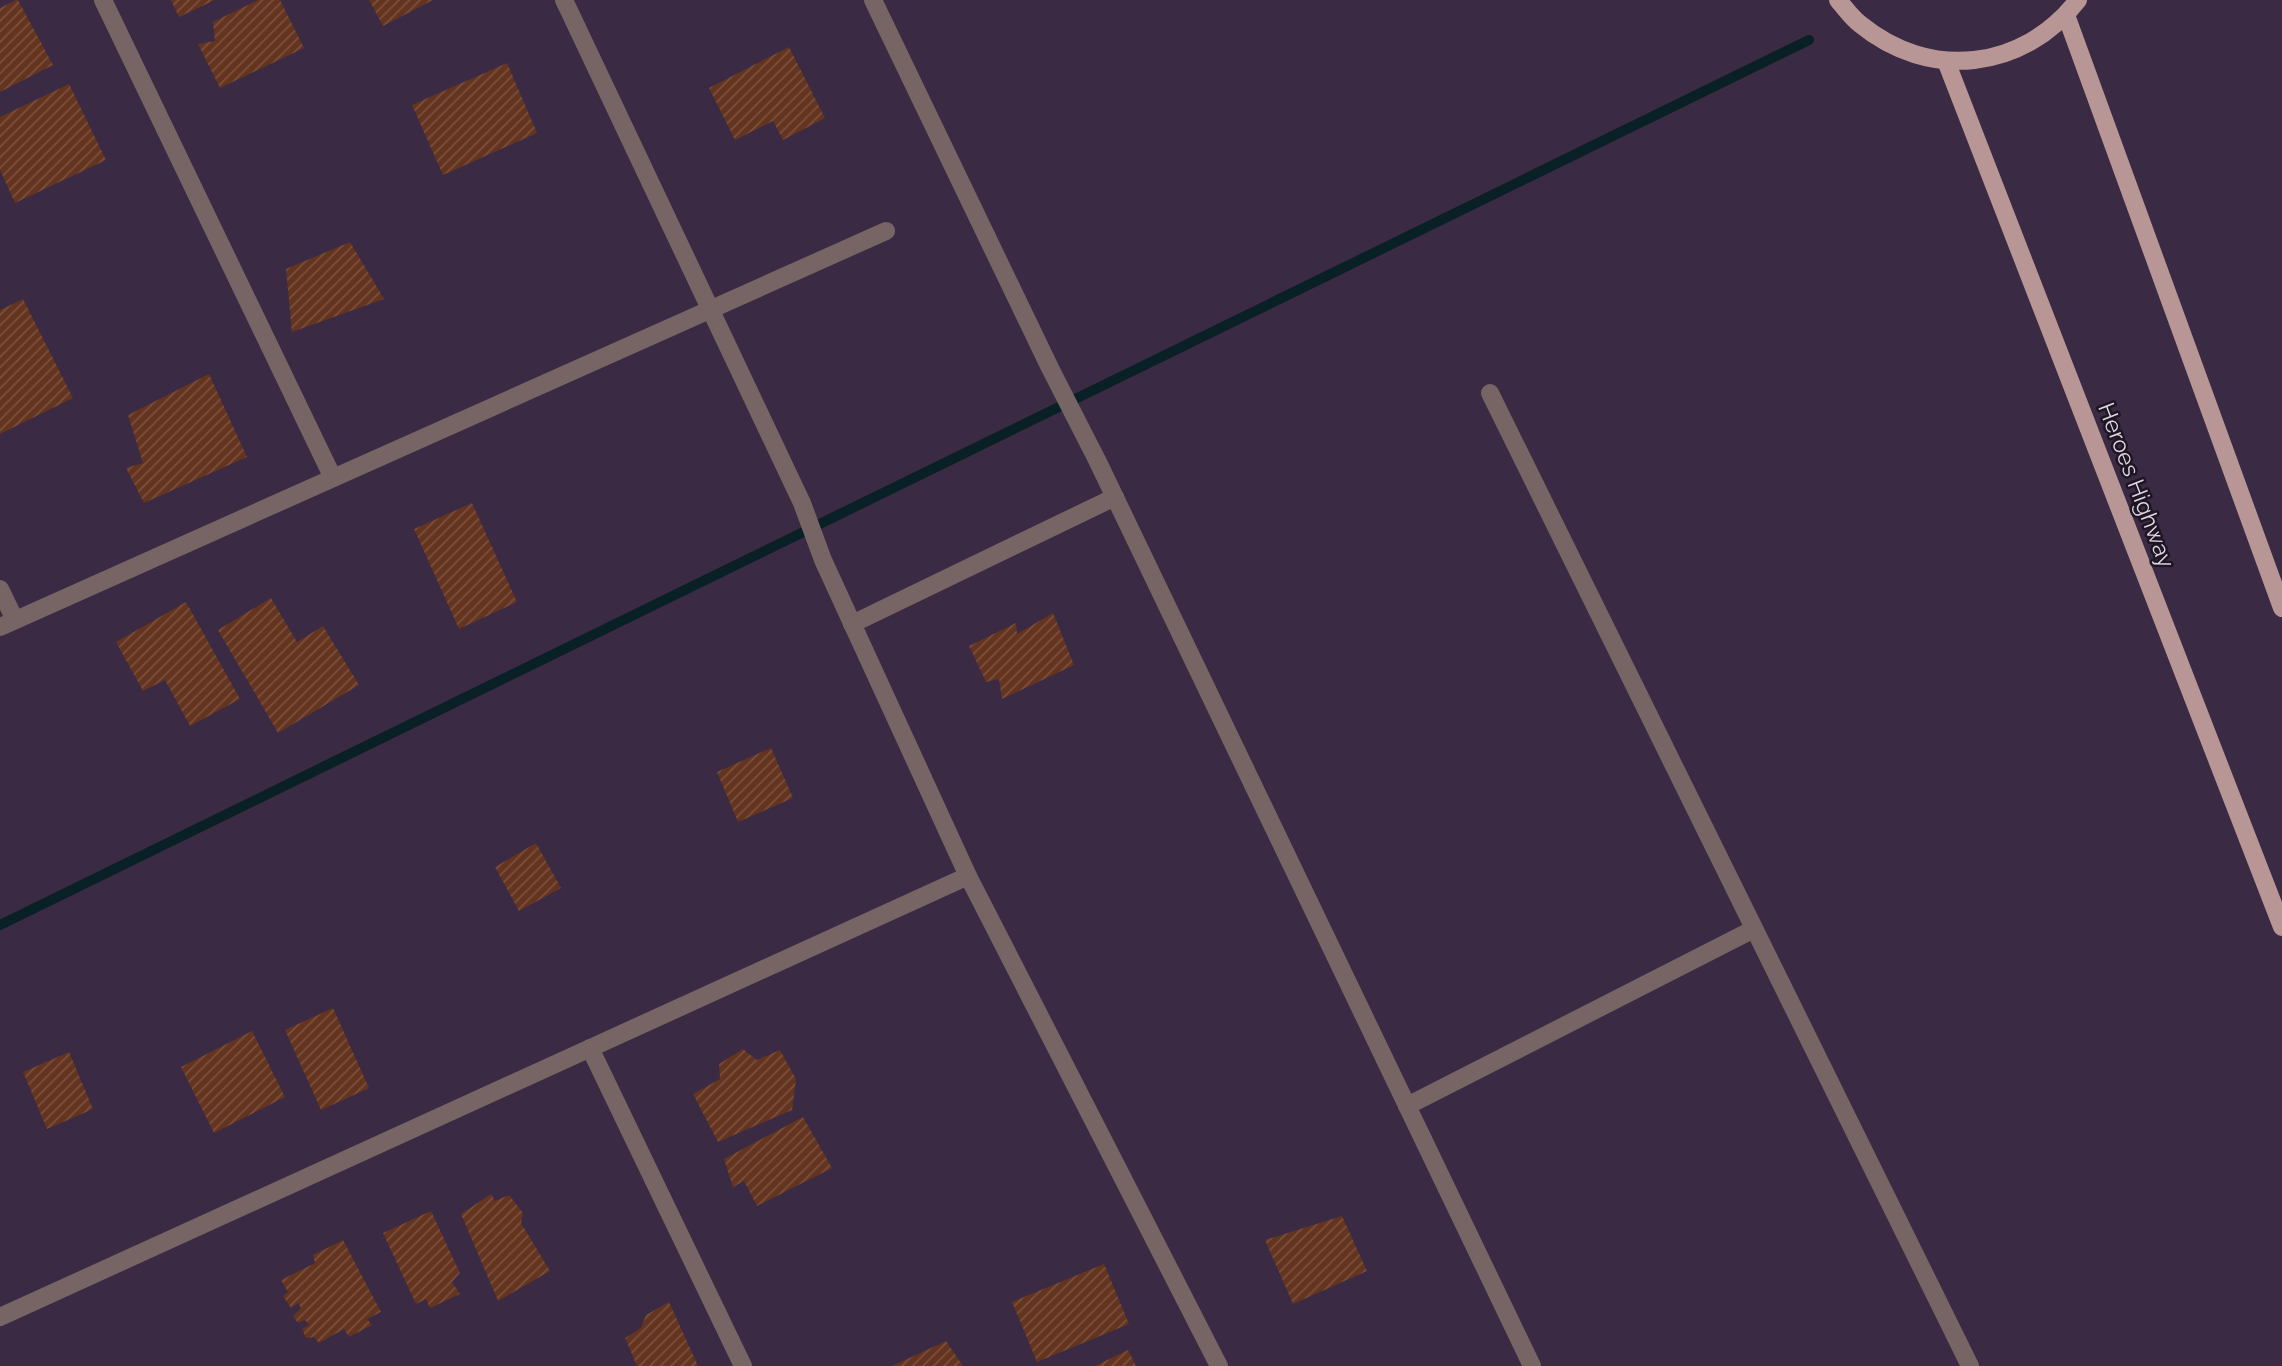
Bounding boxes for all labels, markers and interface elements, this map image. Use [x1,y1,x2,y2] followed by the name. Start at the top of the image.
[2093,399,2181,571] street label: Heroes Highway

